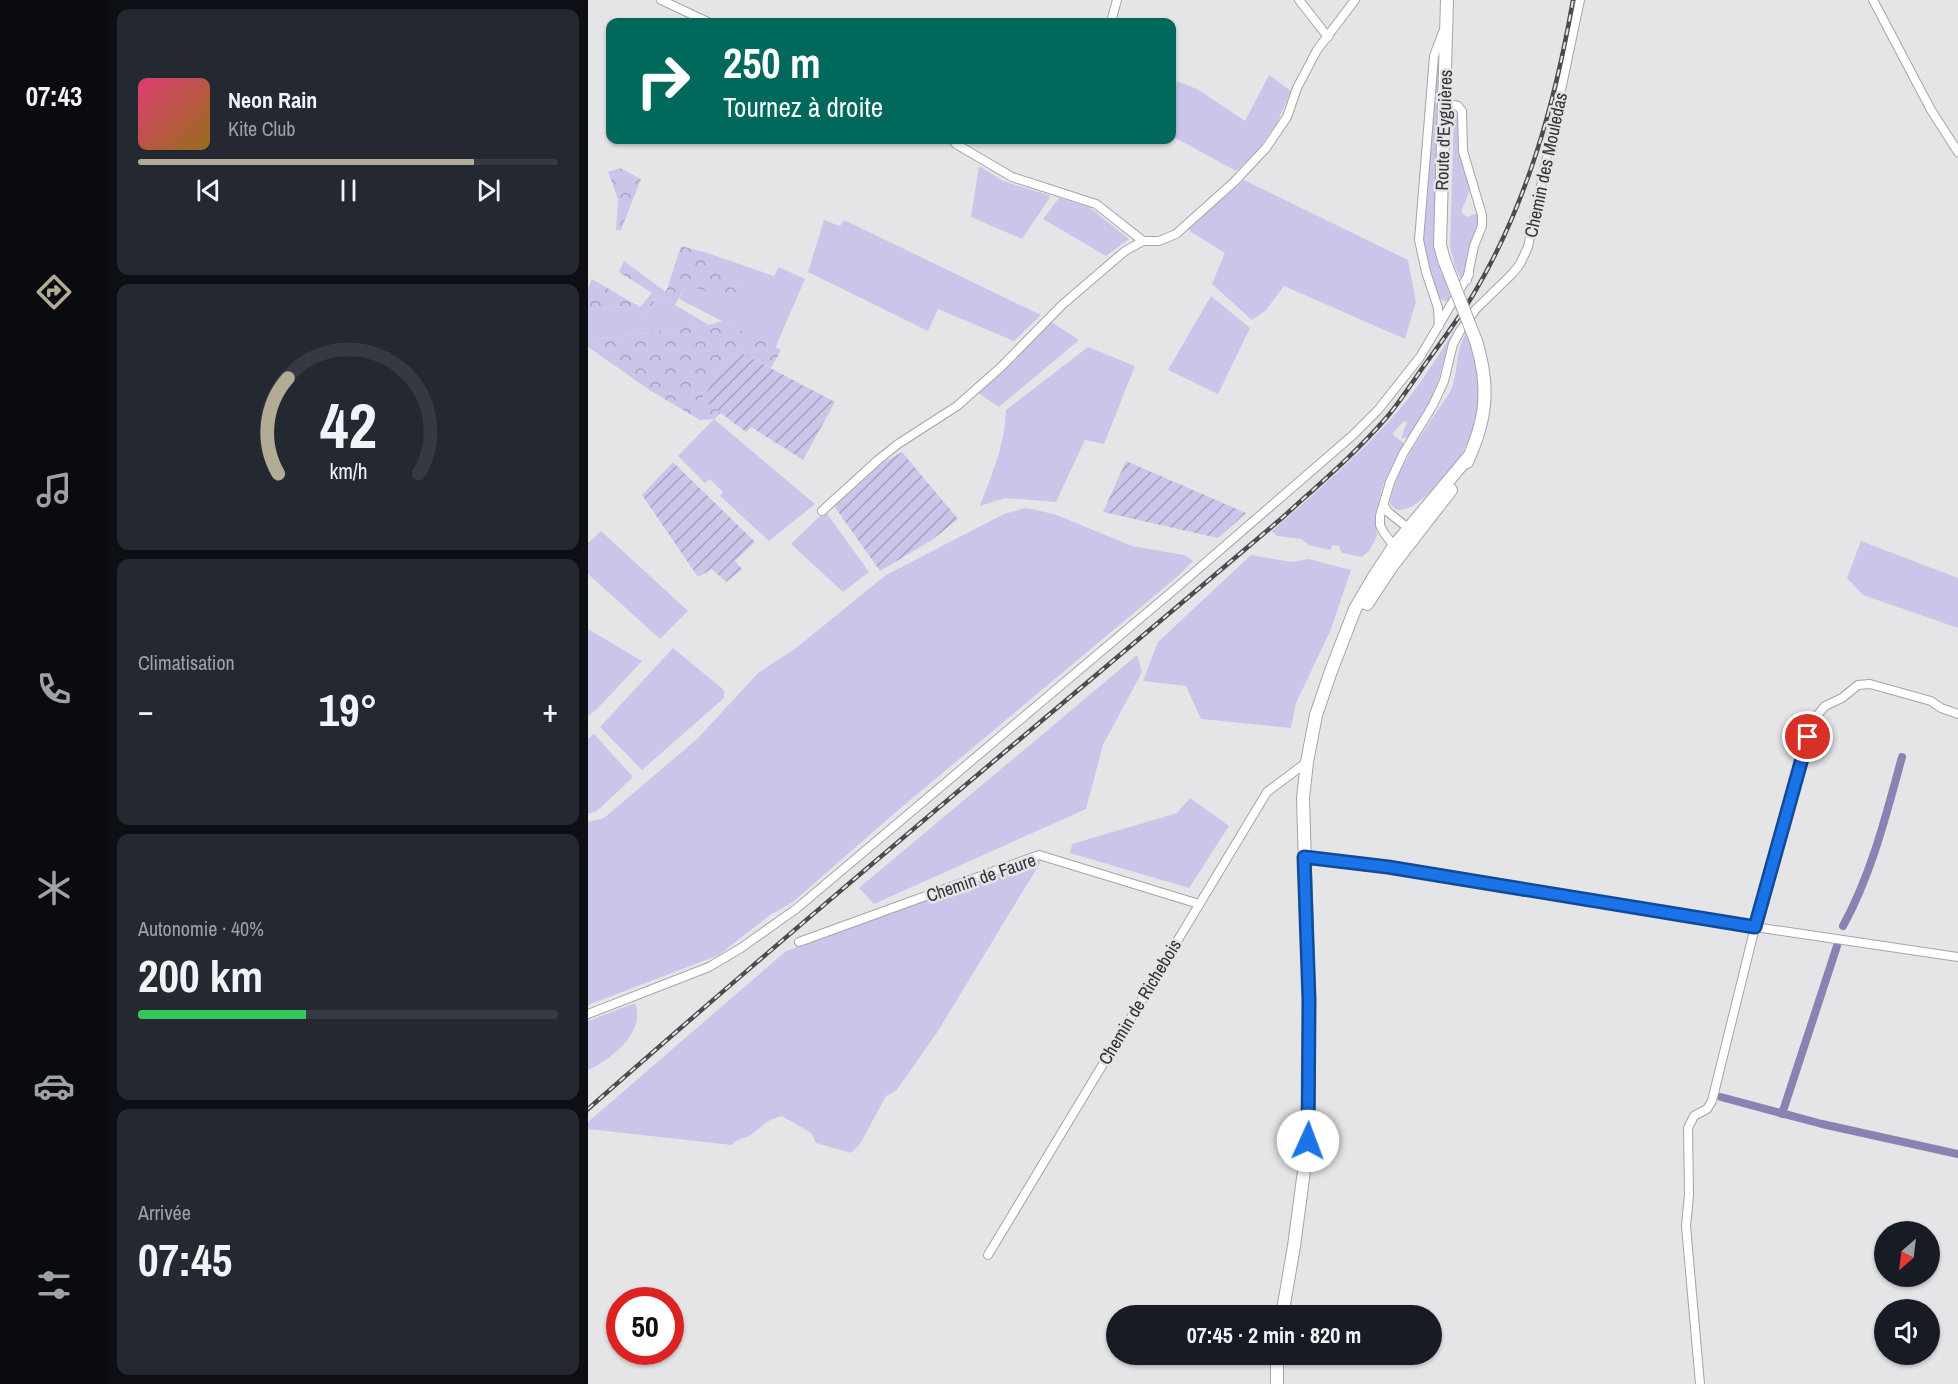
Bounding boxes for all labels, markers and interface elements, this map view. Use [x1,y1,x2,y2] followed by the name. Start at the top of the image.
[723,35,821,91] text: 250 m
[624,42,702,120] icon: right
[1429,69,1458,191] street label: Route d'Eyguières
[26,78,82,114] text: 07:43
[228,85,317,115] text: Neon Rain
[723,89,883,125] text: Tournez à droite
[1518,90,1573,240] street label: Chemin des Mouledas
[228,115,295,142] text: Kite Club
[192,174,225,207] icon: previous
[332,174,365,207] icon: pause
[472,174,505,207] icon: next
[33,271,75,313] icon: directions
[320,383,376,467] text: 42
[329,457,367,486] text: km/h
[33,469,75,511] icon: music
[138,649,235,676] text: Climatisation
[33,668,75,710] icon: phone
[318,679,378,740] text: 19°
[138,688,154,732] text: −
[542,688,558,732] text: +
[1782,711,1833,762] pin
[1791,720,1824,753] icon: arrive
[923,847,1039,908] street label: Chemin de Faure
[33,867,75,909] icon: climate
[138,915,264,942] text: Autonomie · 40%
[1092,934,1187,1069] street label: Chemin de Richebois
[138,945,263,1006] text: 200 km
[33,1065,75,1107] icon: car
[1276,1109,1340,1173] position arrow
[138,1199,191,1226] text: Arrivée
[1874,1221,1940,1287] north arrow
[1874,1221,1940,1365] map controls
[138,1229,232,1290] text: 07:45
[33,1264,75,1306] icon: filters
[606,1287,684,1365] speed limit sign: 50
[1874,1299,1940,1365] button: sound
[1187,1320,1361,1350] text: 07:45 · 2 min · 820 m

